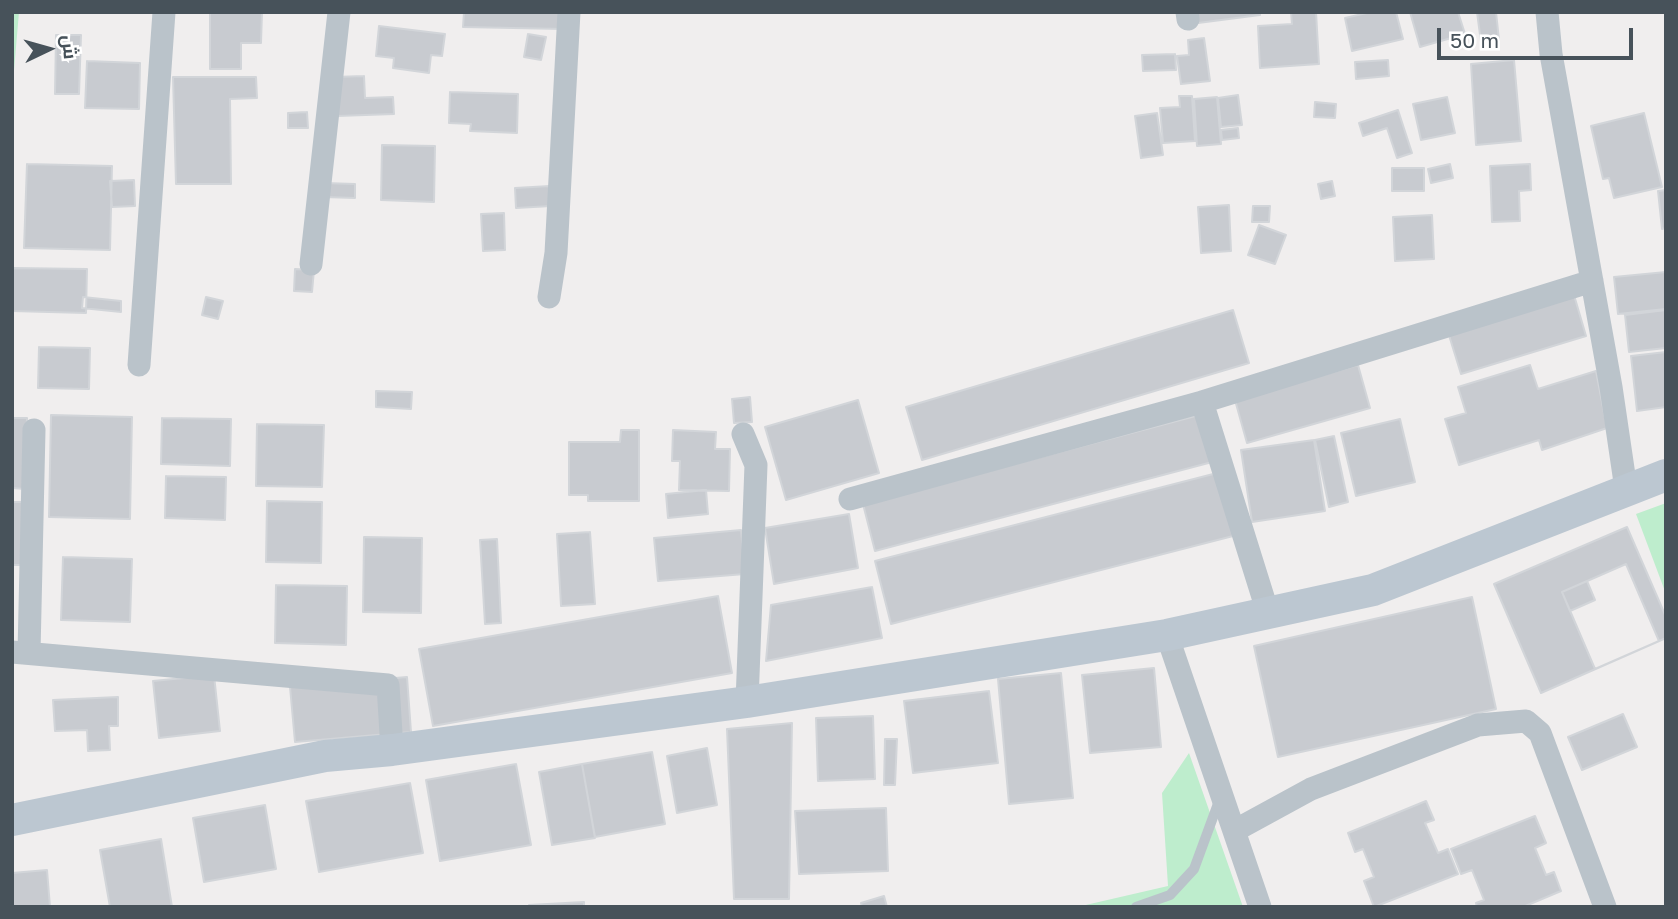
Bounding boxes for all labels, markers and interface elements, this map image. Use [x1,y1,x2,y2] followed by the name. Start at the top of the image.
[14,14,84,84] north arrow
[1440,14,1636,58] scale bar
[1450,27,1499,53] text: 50 m
[58,34,83,60] text: ش

